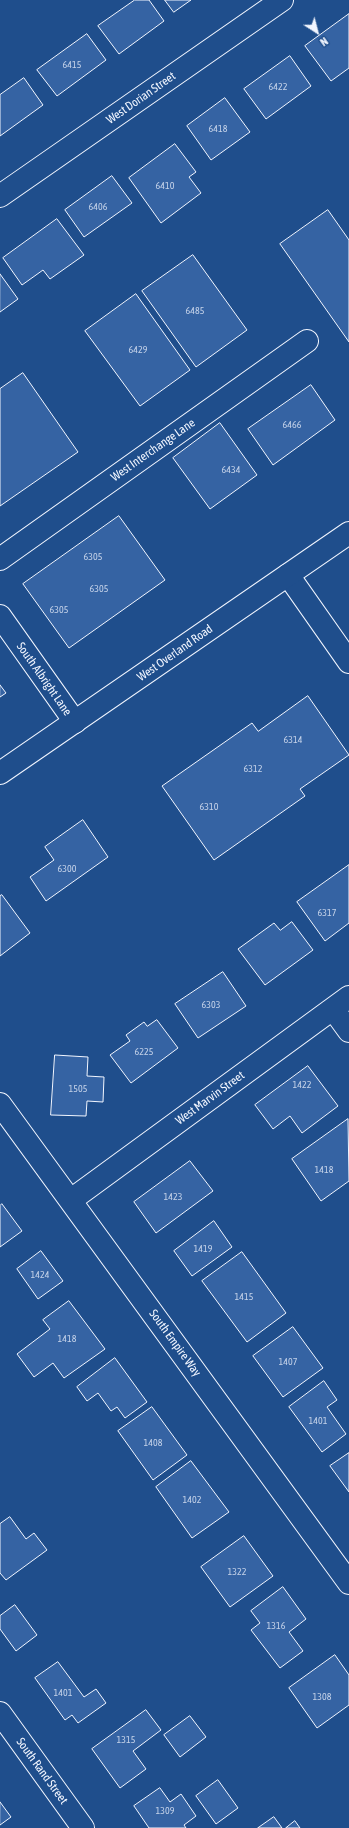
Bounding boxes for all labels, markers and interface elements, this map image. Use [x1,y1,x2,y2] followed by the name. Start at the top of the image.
[297,12,337,52] north arrow
[318,35,330,48] text: N
[63,59,81,71] house number: 6415
[104,69,178,127] street label: West Dorian Street
[269,81,287,93] house number: 6422
[209,123,227,135] house number: 6418
[156,180,174,192] house number: 6410
[89,201,107,213] house number: 6406
[186,305,204,317] house number: 6485
[129,344,147,356] house number: 6429
[108,416,198,484] street label: West Interchange Lane
[283,419,301,431] house number: 6466
[222,464,240,476] house number: 6434
[84,551,102,563] house number: 6305
[90,583,108,595] house number: 6305
[50,604,68,616] house number: 6305
[135,622,215,684] street label: West Overland Road
[13,640,75,718] street label: South Albright Lane
[284,734,302,746] house number: 6314
[244,763,262,775] house number: 6312
[200,801,218,813] house number: 6310
[58,863,76,875] house number: 6300
[318,907,336,919] house number: 6317
[202,999,220,1011] house number: 6303
[135,1046,153,1058] house number: 6225
[173,1068,247,1128] street label: West Marvin Street
[293,1079,311,1091] house number: 1422
[69,1083,87,1095] house number: 1505
[315,1164,333,1176] house number: 1418
[164,1191,182,1203] house number: 1423
[194,1243,212,1255] house number: 1419
[31,1269,49,1281] house number: 1424
[235,1291,253,1303] house number: 1415
[146,1307,204,1379] street label: South Empire Way
[58,1333,76,1345] house number: 1418
[279,1356,297,1368] house number: 1407
[309,1415,327,1427] house number: 1401
[144,1437,162,1449] house number: 1408
[183,1494,201,1506] house number: 1402
[228,1566,246,1578] house number: 1322
[267,1620,285,1632] house number: 1316
[54,1687,72,1699] house number: 1401
[313,1691,331,1703] house number: 1308
[117,1734,135,1746] house number: 1315
[13,1735,71,1807] street label: South Rand Street
[156,1805,174,1817] house number: 1309

